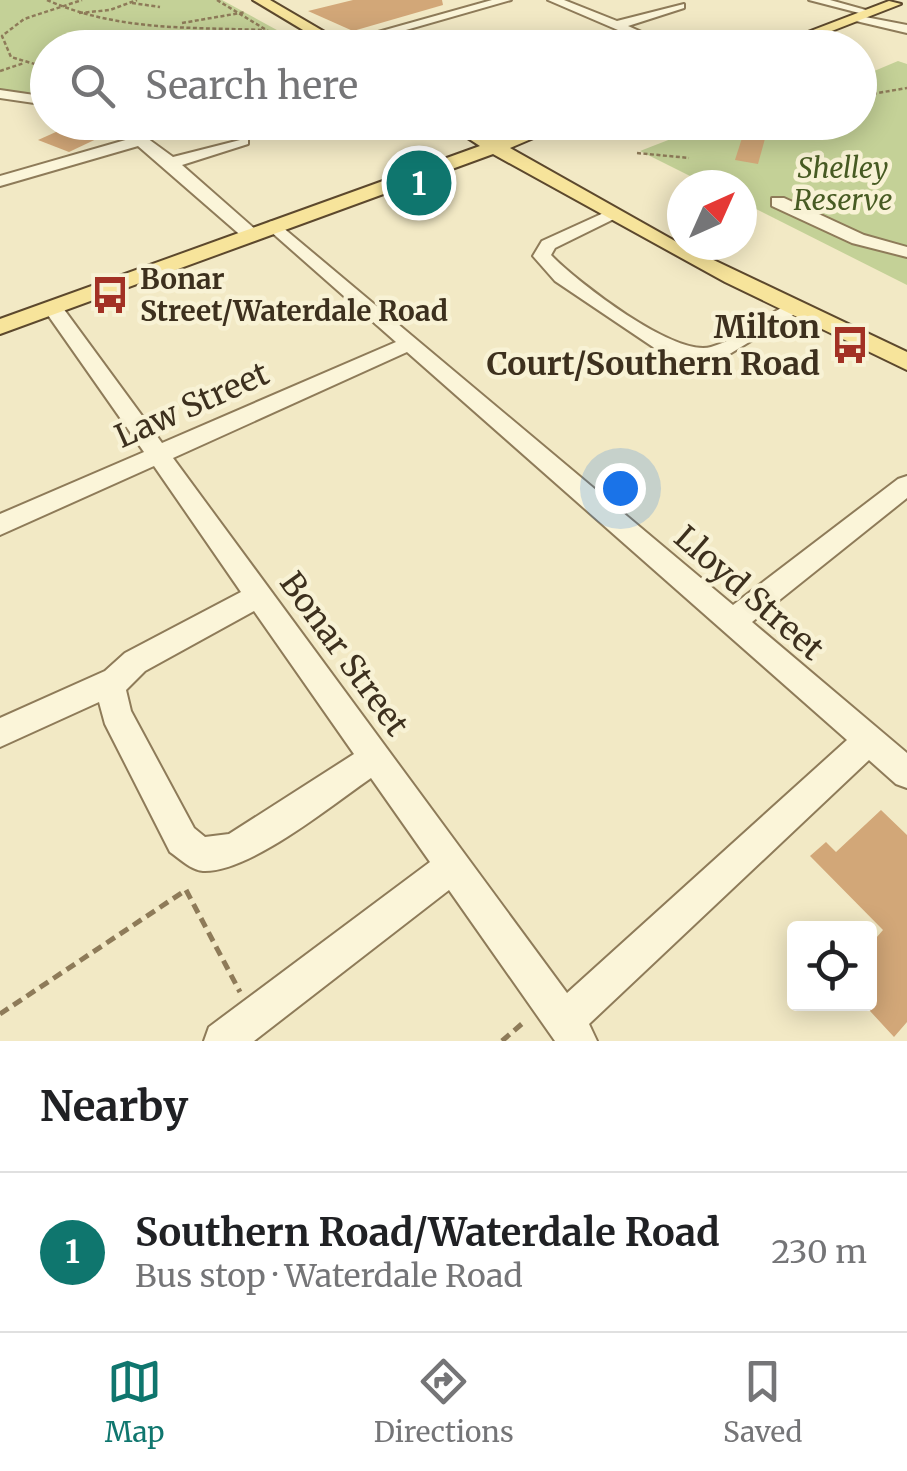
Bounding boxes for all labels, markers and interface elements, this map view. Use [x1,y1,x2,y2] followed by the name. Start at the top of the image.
[30,30,877,140] search box
[65,58,120,113] icon: search
[145,62,358,109] text: Search here
[386,146,452,220] pin: 1
[794,150,892,218] park label: Shelley Reserve
[667,170,757,260] north arrow
[140,261,448,329] place label: Bonar Street/Waterdale Road
[89,274,131,316] bus stop icon: Bonar Street/Waterdale Road
[487,307,820,384] place label: Milton Court/Southern Road
[829,324,871,366] bus stop icon: Milton Court/Southern Road
[109,353,275,457] street label: Law Street
[595,463,646,514] your location
[666,517,832,669] street label: Lloyd Street
[271,564,417,744] street label: Bonar Street
[787,921,877,1011] map controls
[787,921,877,1011] button: locate
[40,1080,188,1132] text: Nearby
[135,1209,720,1256] text: Southern Road/Waterdale Road
[65,1232,80,1272] text: 1
[771,1232,867,1272] text: 230 m
[135,1256,523,1296] text: Bus stop · Waterdale Road
[105,1354,164,1450] tab: Map
[374,1354,514,1450] tab: Directions
[723,1354,802,1450] tab: Saved

